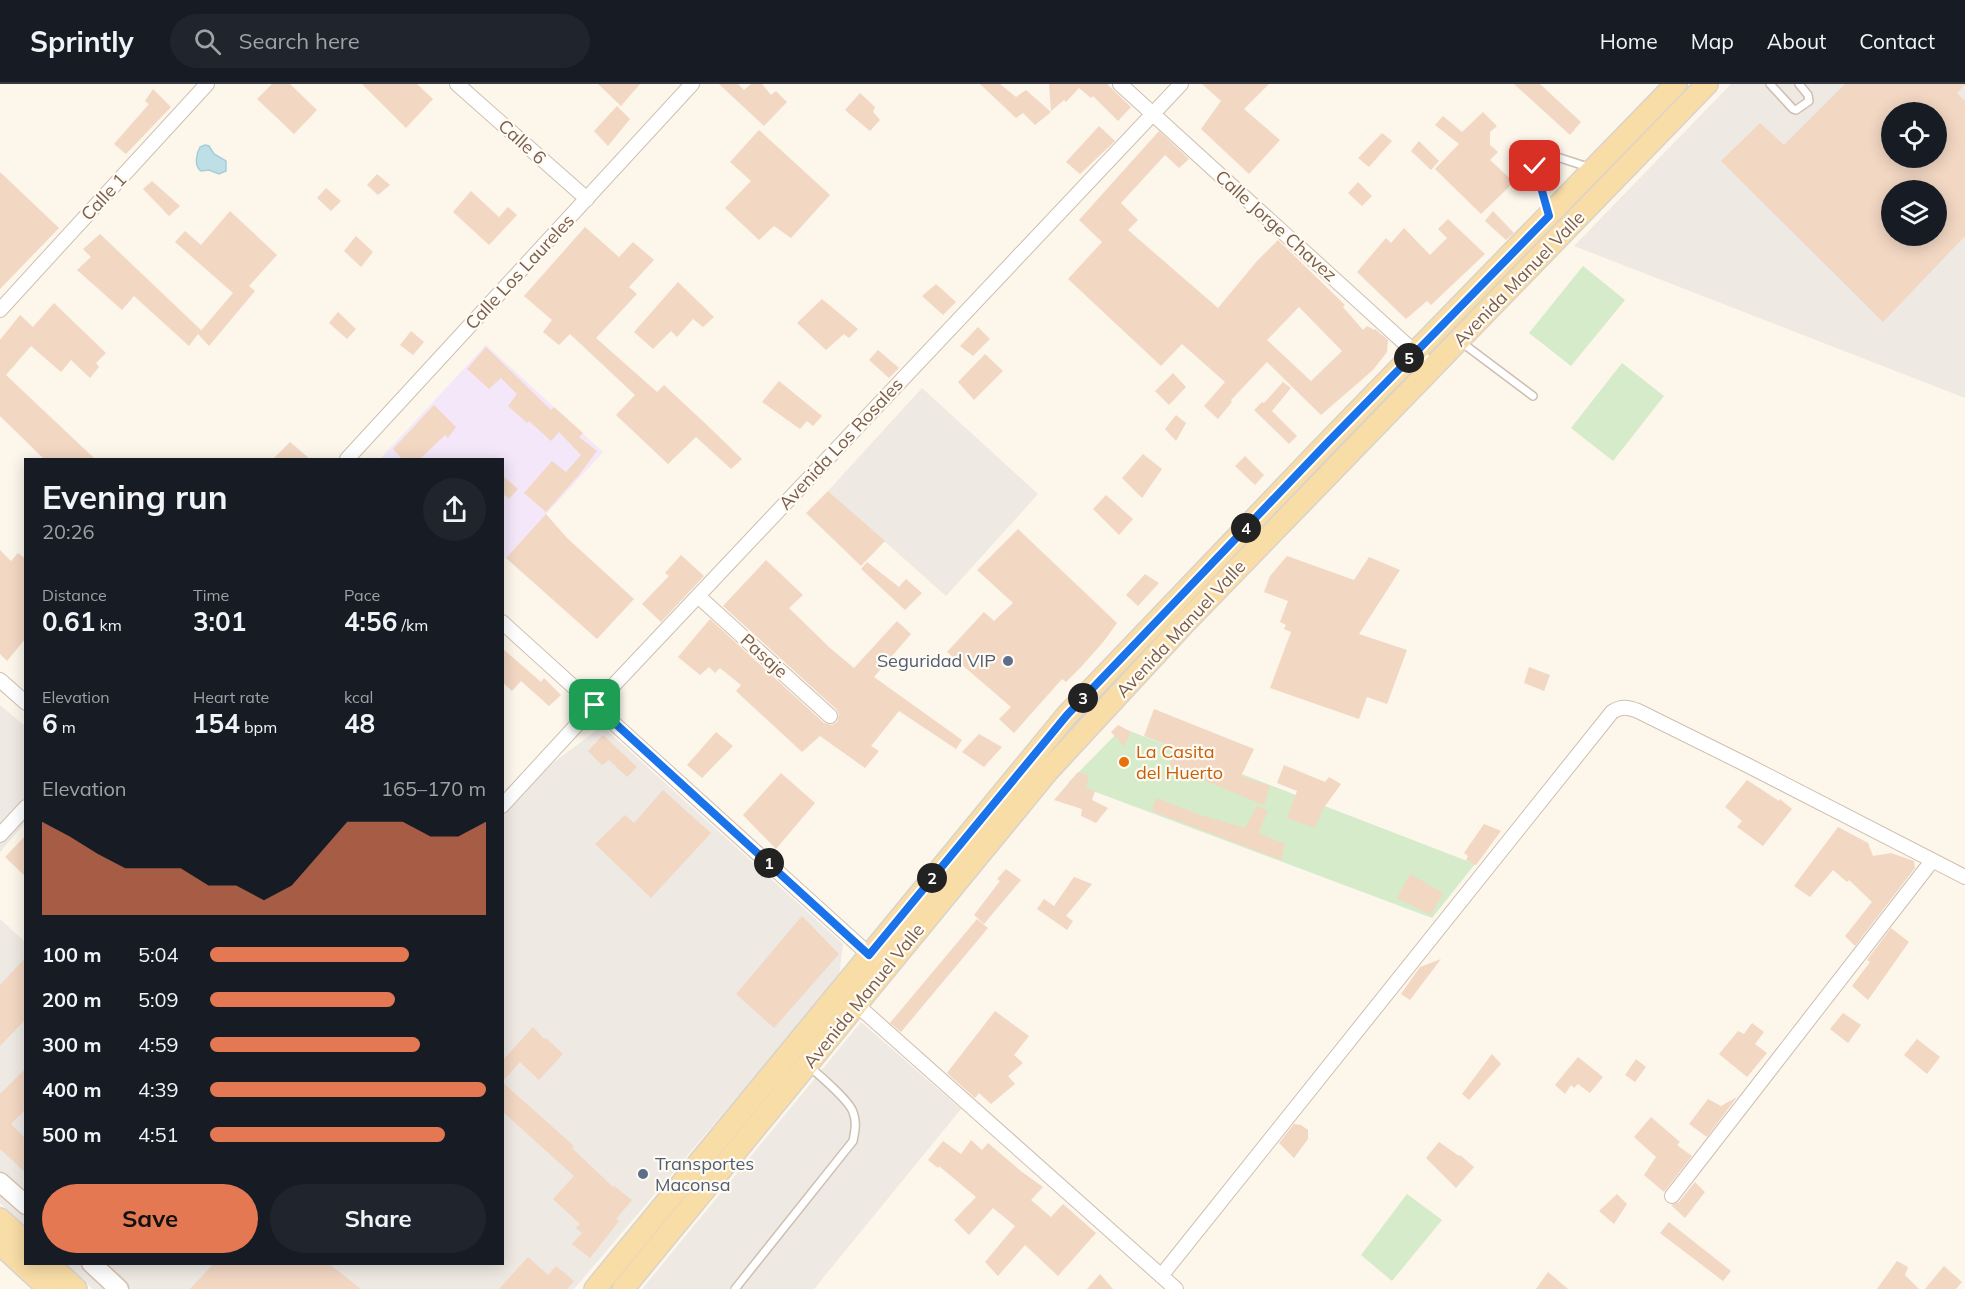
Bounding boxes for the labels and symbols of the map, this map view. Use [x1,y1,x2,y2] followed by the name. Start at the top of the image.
[494,114,551,169] street label: Calle 6
[1509,140,1560,191] pin
[1211,165,1342,286] street label: Calle Jorge Chavez
[76,168,131,225] street label: Calle 1
[1448,206,1589,351] street label: Avenida Manuel Valle
[460,209,579,334] street label: Calle Los Laureles
[1394,343,1424,373] pin: 5
[774,373,908,514] street label: Avenida Los Rosales
[1231,513,1261,543] pin: 4
[1111,555,1250,702] street label: Avenida Manuel Valle
[736,628,793,683] street label: Pasaje
[877,649,996,672] place label: Seguridad VIP
[1001,654,1015,668] marker: Seguridad VIP
[569,679,620,730] pin
[1068,683,1098,713] pin: 3
[1136,740,1223,784] place label: La Casita del Huerto
[1117,755,1131,769] marker: La Casita del Huerto
[754,848,784,878] pin: 1
[917,863,947,893] pin: 2
[798,919,929,1073] street label: Avenida Manuel Valle
[655,1152,754,1196] place label: Transportes Maconsa
[636,1167,650,1181] marker: Transportes Maconsa

